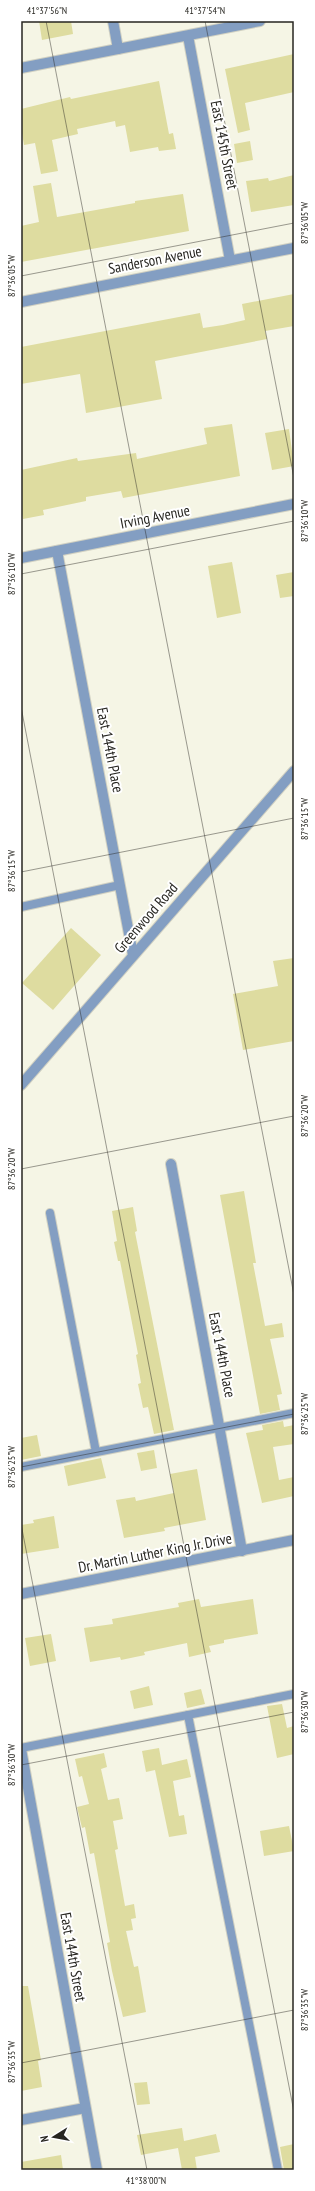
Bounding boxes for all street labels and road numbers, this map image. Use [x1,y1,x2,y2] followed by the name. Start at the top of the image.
[207,99,242,191] street label: East 145th Street
[107,241,203,278] street label: Sanderson Avenue
[119,500,191,533] street label: Irving Avenue
[93,706,128,794] street label: East 144th Place
[110,878,181,957] street label: Greenwood Road
[205,1311,240,1399] street label: East 144th Place
[77,1528,233,1577] street label: Dr. Martin Luther King Jr. Drive
[56,1911,91,2003] street label: East 144th Street

